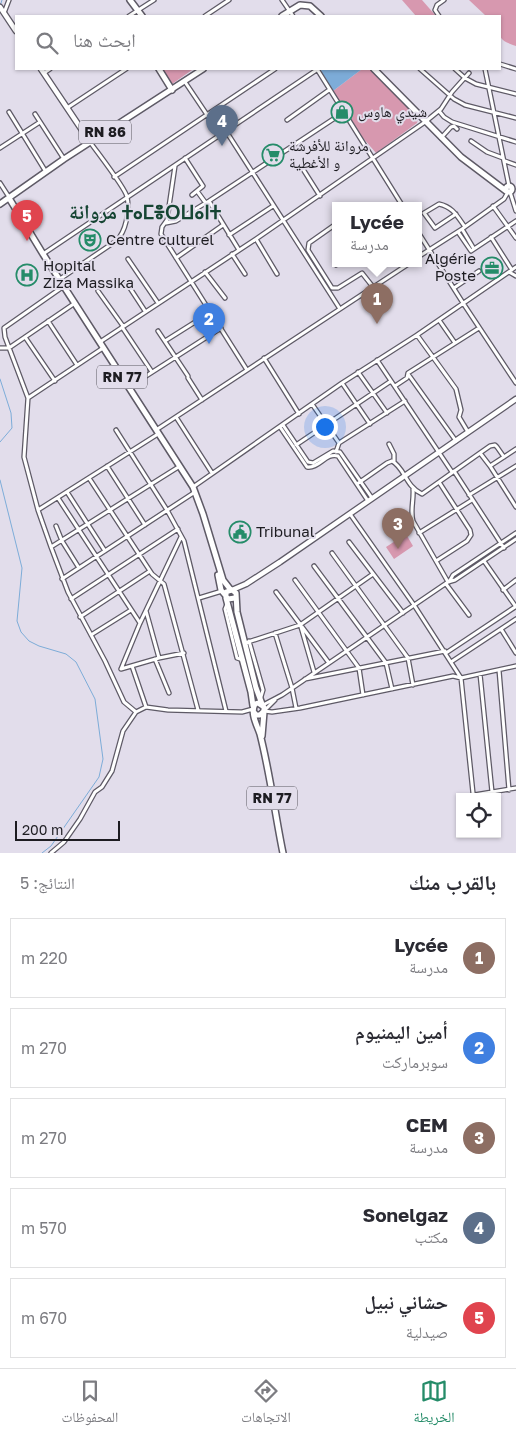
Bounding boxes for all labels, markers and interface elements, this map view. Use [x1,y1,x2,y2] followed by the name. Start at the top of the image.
[15,15,501,70] search box
[73,28,136,51] text: ابحث هنا
[33,29,61,57] icon: search
[330,100,354,124] shop icon: شيدي هاوس
[358,102,427,124] place label: شيدي هاوس
[206,105,238,146] pin: 4
[79,120,131,144] road number: RN 86
[289,136,369,172] place label: مروانة للأفرشة و الأغطية
[261,143,285,167] supermarket icon: مروانة للأفرشة و الأغطية
[69,199,221,224] district label: مروانة ⵜⴰⵎⴻⵔⵡⴰⵏⵜ
[11,200,43,241] pin: 5
[332,202,422,267] popup
[350,210,404,233] text: Lycée
[78,228,102,252] theatre icon: Centre culturel
[106,230,214,248] place label: Centre culturel
[350,234,389,254] text: مدرسة
[425,249,476,284] place label: Algérie Poste
[43,256,134,291] place label: Hopital Ziza Massika
[480,256,504,280] office icon: Algérie Poste
[15,263,39,287] hospital icon: Hopital Ziza Massika
[361,283,393,324] pin: 1
[193,303,225,344] pin: 2
[97,366,147,388] road number: RN 77
[312,414,338,440] your location
[382,508,414,549] pin: 3
[228,520,252,544] public building icon: Tribunal
[256,522,315,540] place label: Tribunal
[247,786,297,810] road number: RN 77
[456,793,501,838] map controls
[456,793,501,838] button: locate
[15,818,120,841] scale bar
[22,821,63,838] text: 200 m
[409,869,496,895] text: بالقرب منك
[20,873,75,893] text: النتائج: 5
[394,933,448,956] text: Lycée
[21,948,68,968] text: 220 m
[475,948,483,968] text: 1
[409,957,448,977] text: مدرسة
[355,1020,448,1043] text: أمين اليمنيوم
[21,1038,67,1058] text: 270 m
[474,1038,484,1058] text: 2
[382,1052,448,1072] text: سوبرماركت
[406,1113,448,1136] text: CEM
[21,1128,67,1148] text: 270 m
[474,1128,484,1148] text: 3
[409,1137,448,1157] text: مدرسة
[362,1203,448,1226] text: Sonelgaz
[21,1218,67,1238] text: 570 m
[474,1218,484,1238] text: 4
[415,1227,448,1247] text: مكتب
[365,1290,448,1313] text: حشاني نبيل
[21,1308,67,1328] text: 670 m
[474,1308,484,1328] text: 5
[406,1322,448,1342] text: صيدلية
[61,1377,118,1431] tab: المحفوظات
[241,1377,291,1431] tab: الاتجاهات
[413,1377,455,1431] tab: الخريطة

